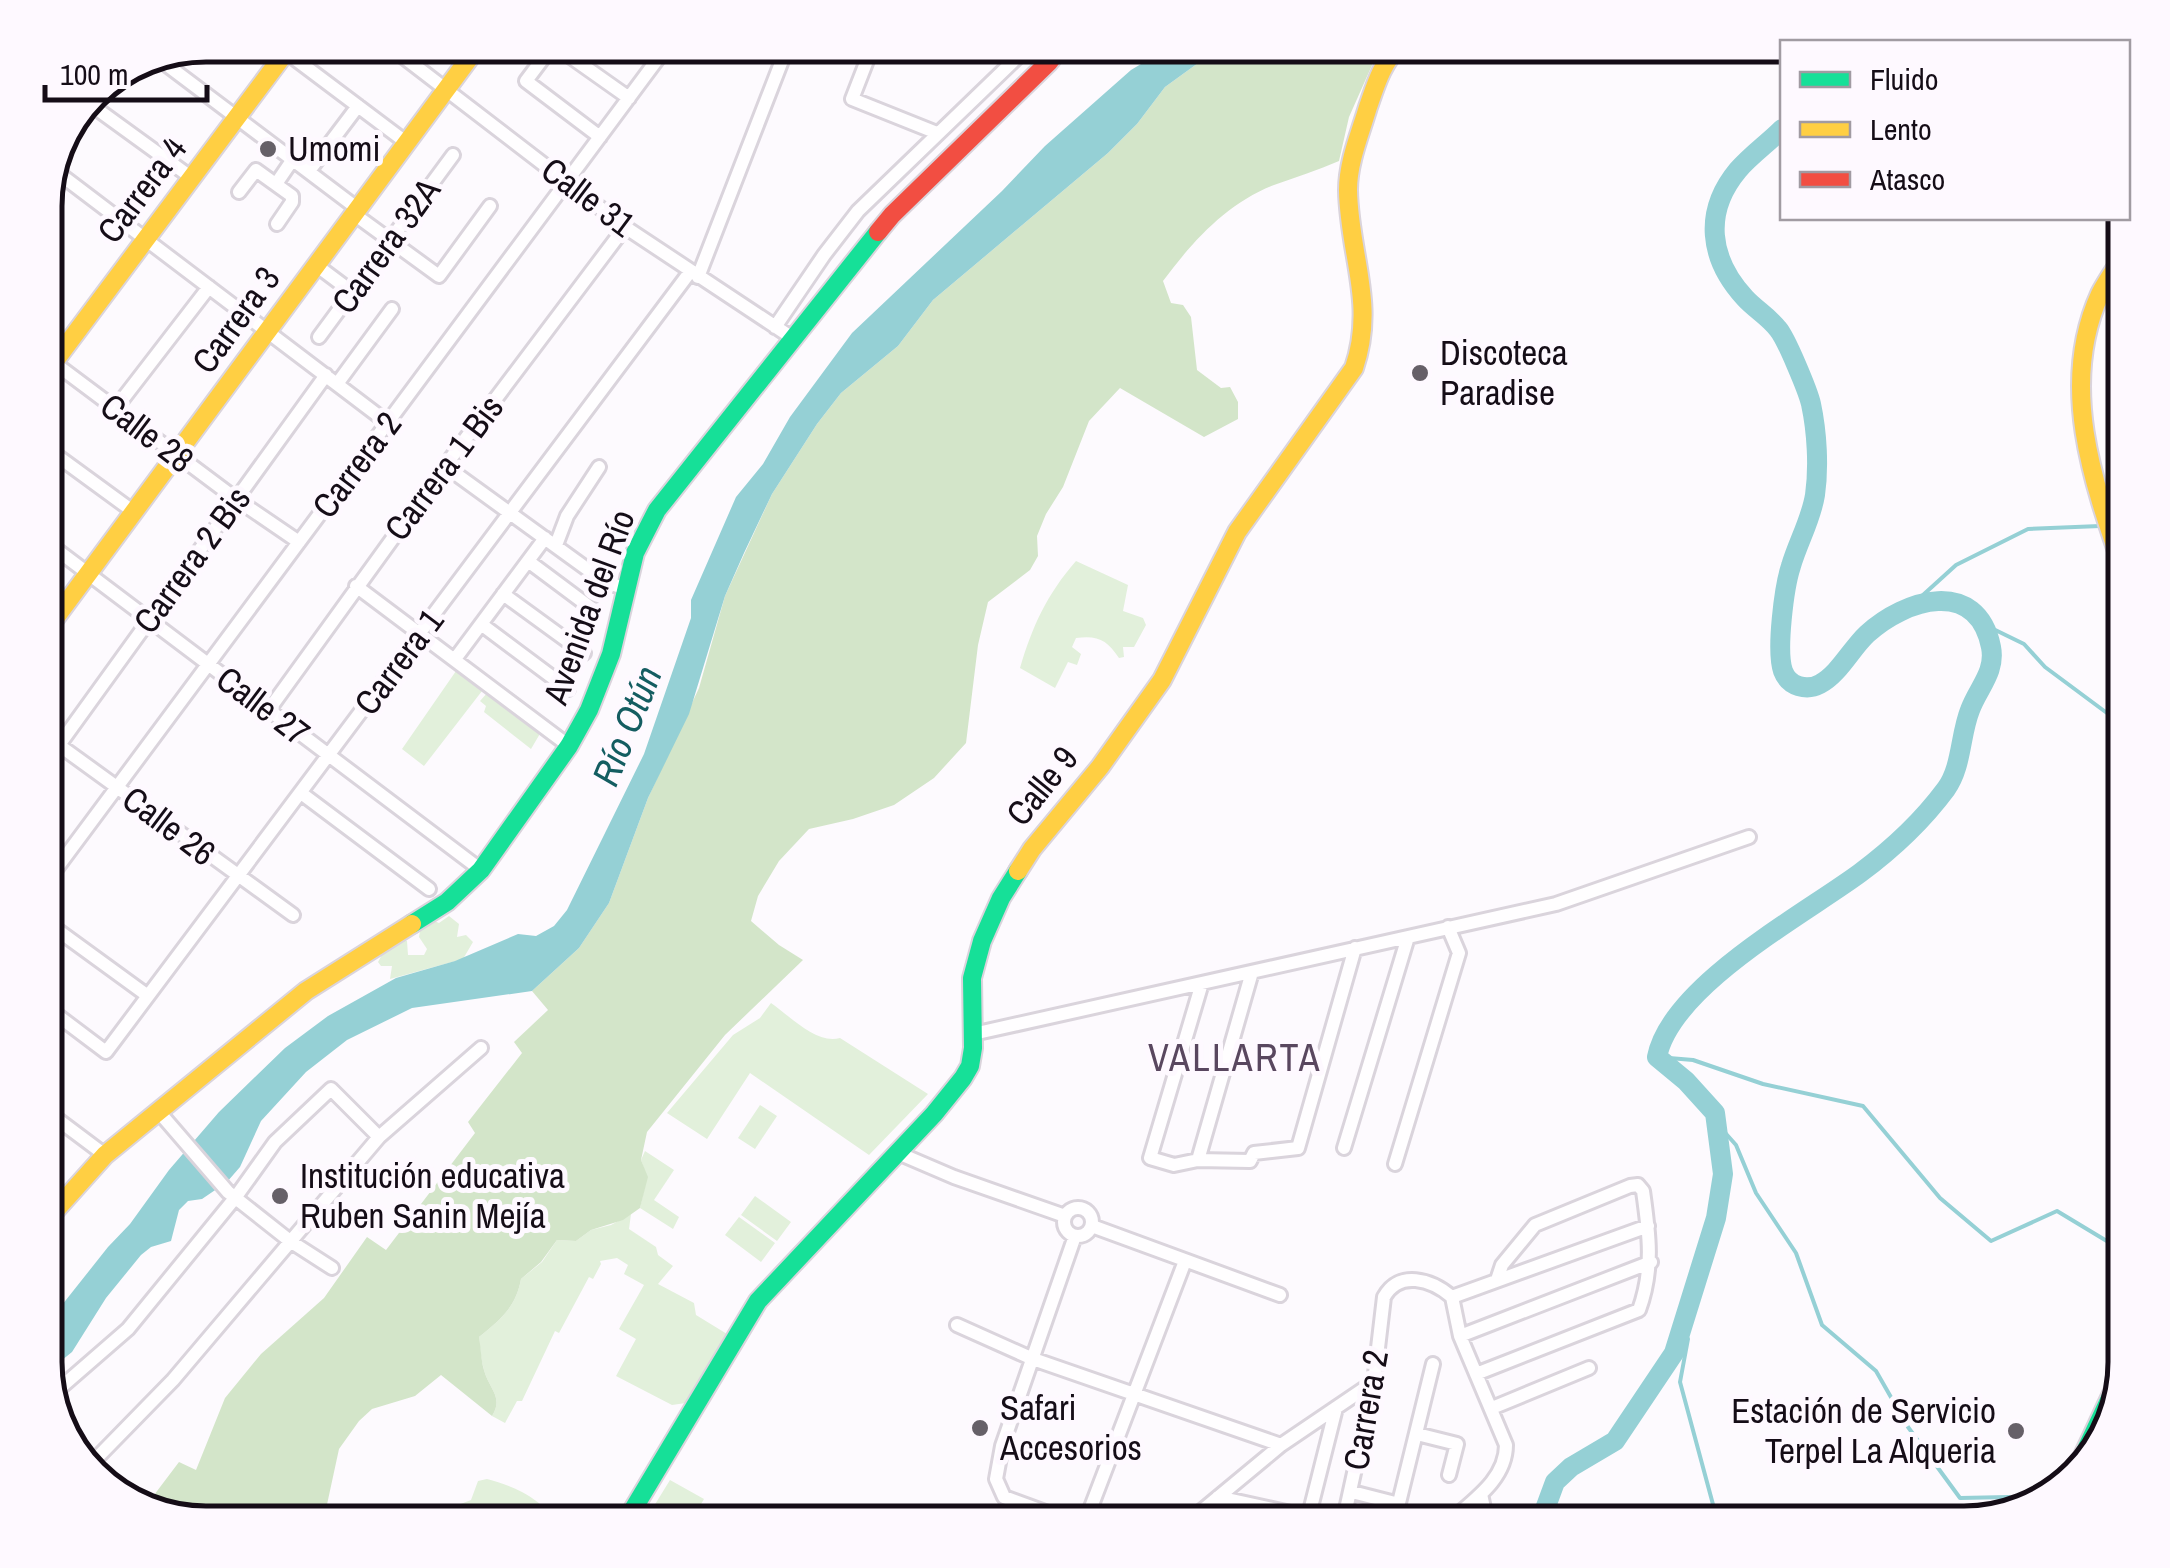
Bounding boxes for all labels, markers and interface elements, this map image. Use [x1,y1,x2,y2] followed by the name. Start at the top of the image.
[45,40,208,102] scale bar
[1780,40,2130,220] legend
[60,54,128,94] text: 100 m
[1870,59,1938,99] text: Fluido
[1870,109,1932,149] text: Lento
[288,125,380,172] place label: Umomi
[86,127,197,252] street label: Carrera 4
[257,138,279,160] marker: Umomi
[532,146,645,247] street label: Calle 31
[1869,159,1945,199] text: Atasco
[321,168,451,323] street label: Carrera 32A
[181,257,290,383] street label: Carrera 3
[1440,329,1568,416] place label: Discoteca Paradise
[1409,362,1431,384] marker: Discoteca Paradise
[91,382,203,483] street label: Calle 28
[373,385,514,550] street label: Carrera 1 Bis
[301,402,412,527] street label: Carrera 2
[122,477,261,643] street label: Carrera 2 Bis
[531,503,645,712] street label: Avenida del Río
[343,599,454,724] street label: Carrera 1
[207,655,319,756] street label: Calle 27
[580,658,674,793] water label: Río Otún
[995,736,1088,835] street label: Calle 9
[113,775,225,876] street label: Calle 26
[1148,1032,1322,1083] district label: VALLARTA
[300,1152,565,1239] place label: Institución educativa Ruben Sanin Mejía
[269,1185,291,1207] marker: Institución educativa Ruben Sanin Mejía
[1332,1346,1399,1474] street label: Carrera 2
[999,1384,1142,1471] place label: Safari Accesorios
[1731,1387,1996,1474] place label: Estación de Servicio Terpel La Alqueria
[969,1417,991,1439] marker: Safari Accesorios
[2005,1420,2027,1442] marker: Estación de Servicio Terpel La Alqueria

